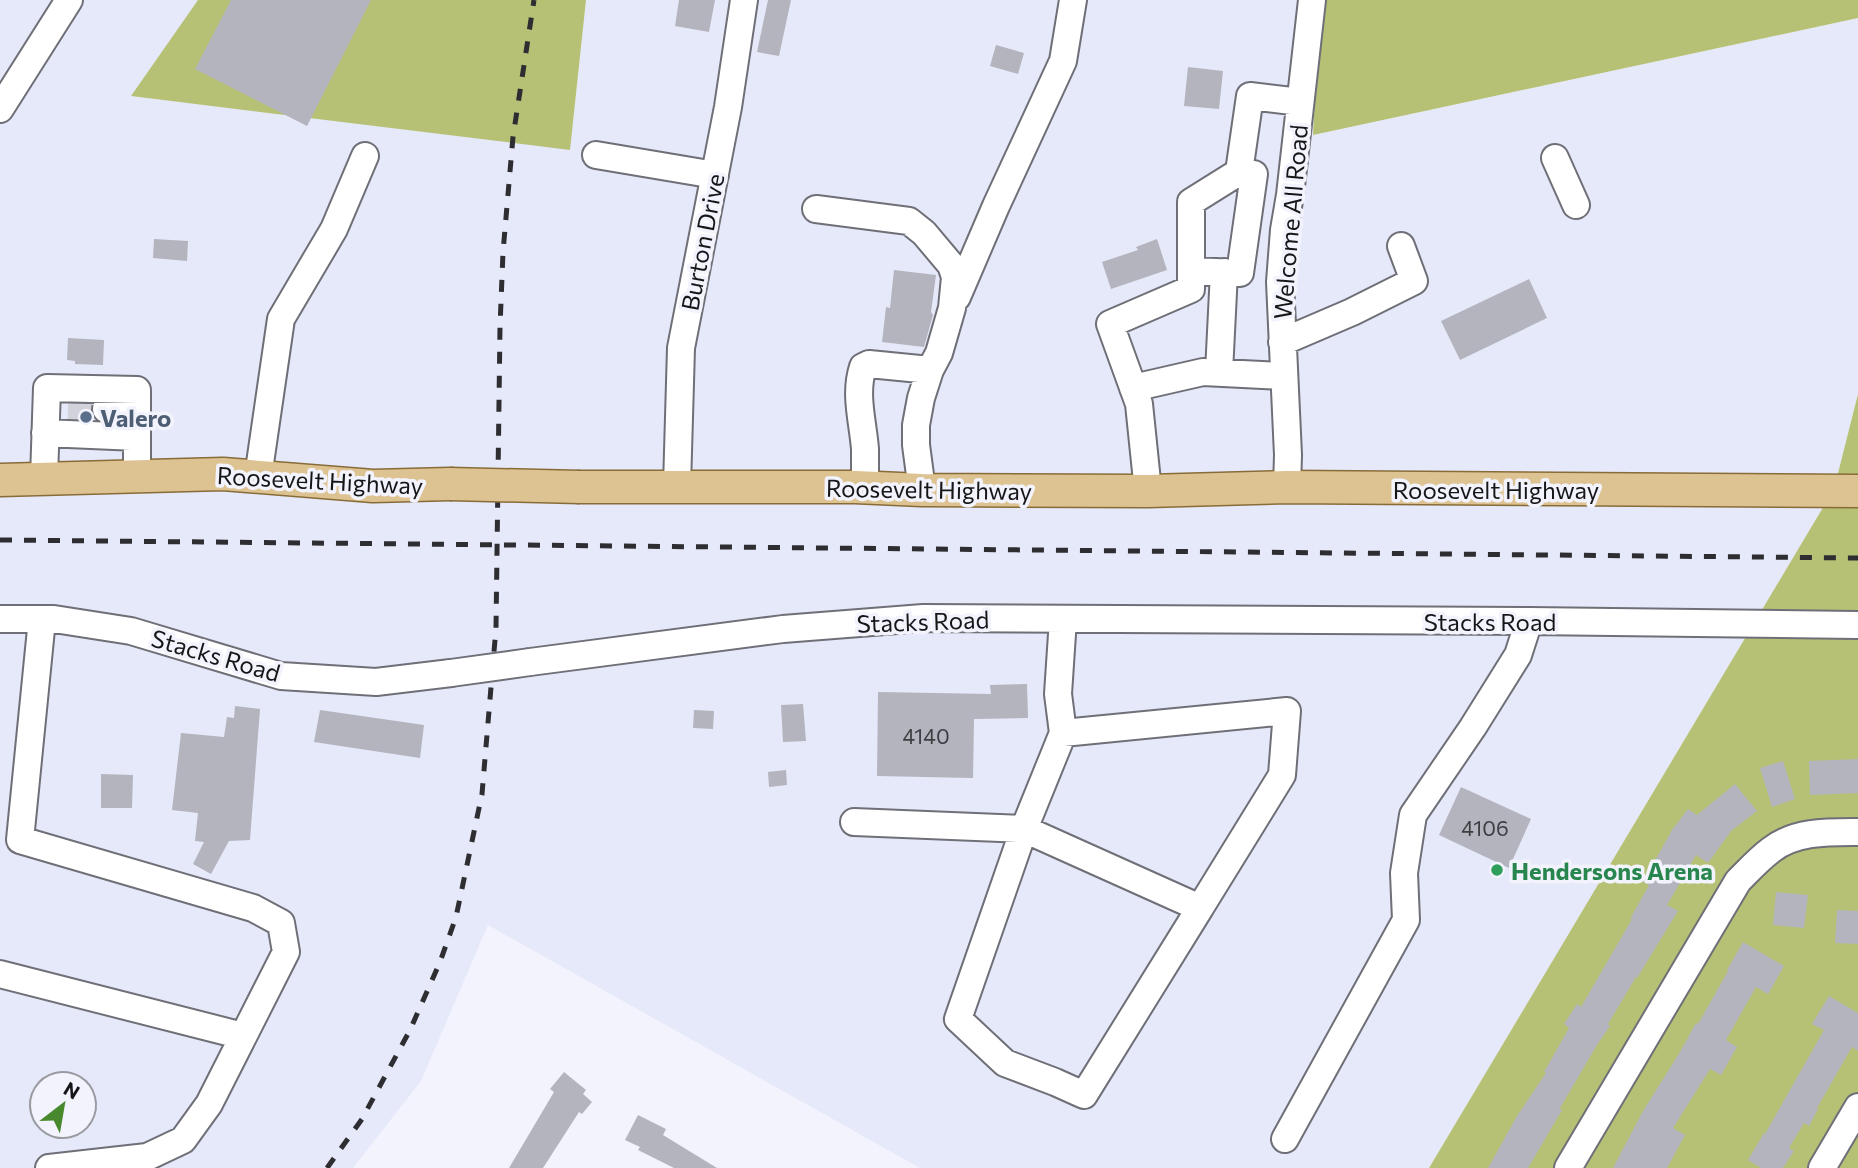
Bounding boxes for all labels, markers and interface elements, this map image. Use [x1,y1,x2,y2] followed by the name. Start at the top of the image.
[1267,123,1313,321] street label: Welcome All Road
[675,171,729,313] street label: Burton Drive
[100,403,171,432] place label: Valero
[78,409,94,425] marker: Valero
[216,460,424,500] street label: Roosevelt Highway
[826,473,1032,505] street label: Roosevelt Highway
[1393,475,1599,504] street label: Roosevelt Highway
[856,604,990,638] street label: Stacks Road
[1424,607,1556,636] street label: Stacks Road
[148,623,284,687] street label: Stacks Road
[902,723,950,748] house number: 4140
[1461,815,1509,840] house number: 4106
[1511,856,1713,885] place label: Hendersons Arena
[1489,862,1505,878] marker: Hendersons Arena
[28,1070,98,1140] north arrow
[60,1076,84,1104] text: N

